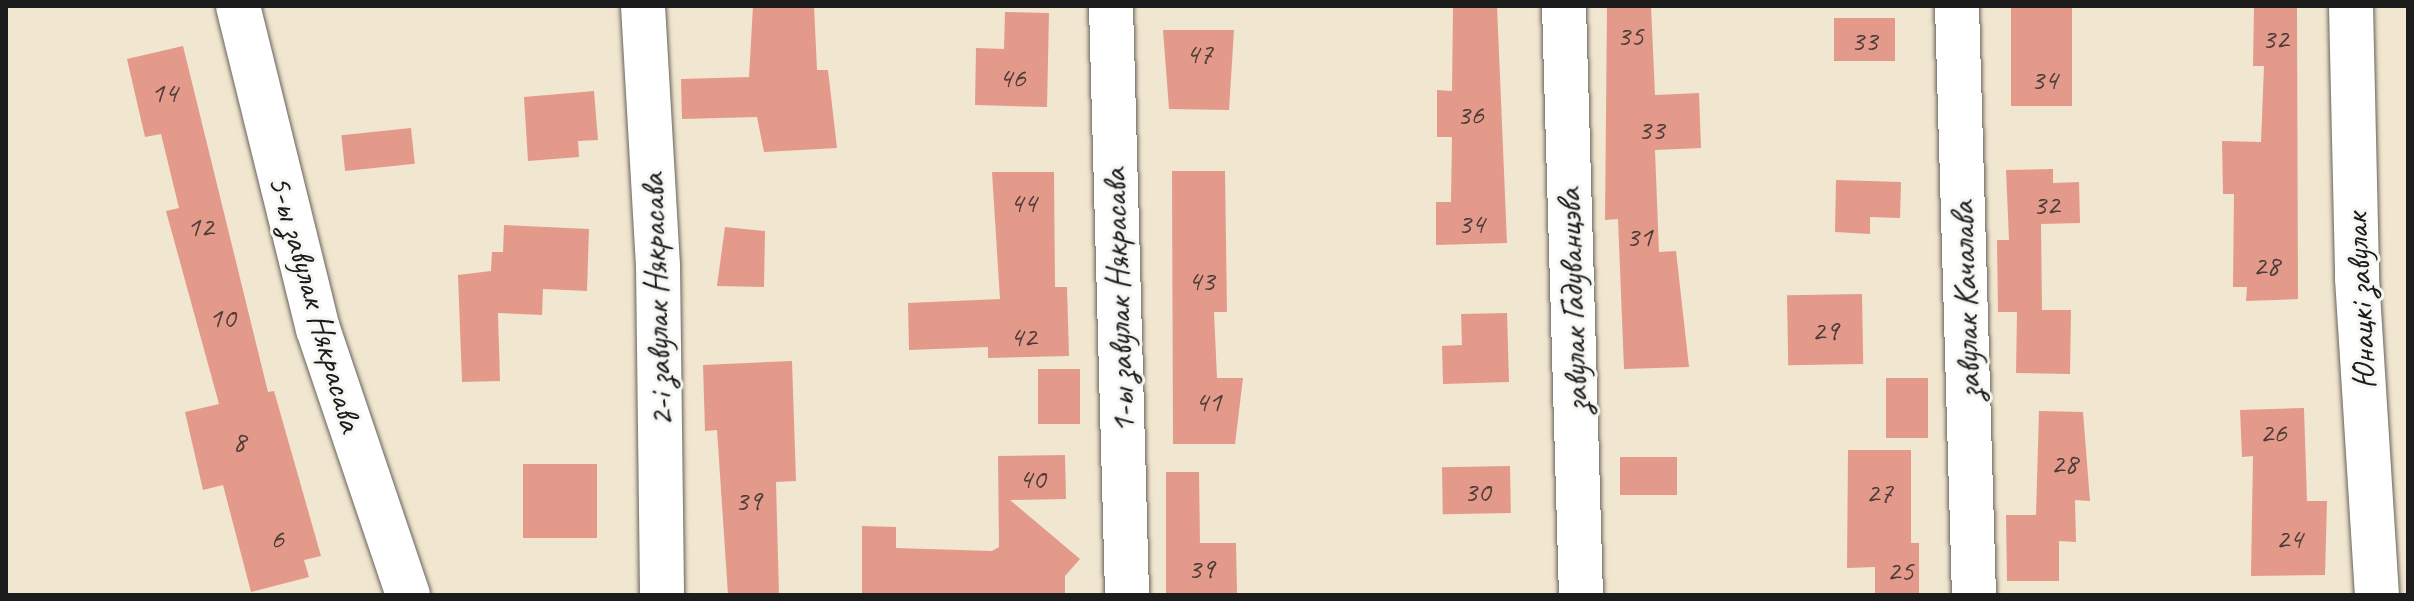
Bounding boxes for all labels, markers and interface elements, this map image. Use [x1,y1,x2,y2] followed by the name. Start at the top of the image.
[1617,17,1643,53] house number: 35
[2262,20,2288,56] house number: 32
[1851,22,1877,58] house number: 33
[1186,35,1212,71] house number: 47
[999,59,1025,95] house number: 46
[2031,61,2057,97] house number: 34
[151,74,177,110] house number: 14
[1457,96,1483,132] house number: 36
[1638,111,1664,147] house number: 33
[1093,167,1143,435] street label: 1-ы завулак Някрасава
[260,170,372,436] street label: 5-ы завулак Някрасава
[631,172,681,428] street label: 2-і завулак Някрасава
[1010,184,1036,220] house number: 44
[2033,186,2059,222] house number: 32
[1548,187,1596,413] street label: завулак Гадуванцэва
[1941,202,1989,398] street label: завулак Качалава
[1458,205,1484,241] house number: 34
[187,208,213,244] house number: 12
[2335,212,2385,390] street label: Юнацкі завулак
[1626,218,1652,254] house number: 31
[2253,247,2279,283] house number: 28
[1188,262,1214,298] house number: 43
[209,299,235,335] house number: 10
[1812,312,1838,348] house number: 29
[1010,318,1036,354] house number: 42
[1195,383,1221,419] house number: 41
[2260,414,2286,450] house number: 26
[232,423,246,459] house number: 8
[2051,445,2077,481] house number: 28
[1019,460,1045,496] house number: 40
[1464,473,1490,509] house number: 30
[1866,474,1892,510] house number: 27
[735,482,761,518] house number: 39
[270,520,284,556] house number: 6
[2276,520,2302,556] house number: 24
[1188,550,1214,586] house number: 39
[1887,552,1913,588] house number: 25

